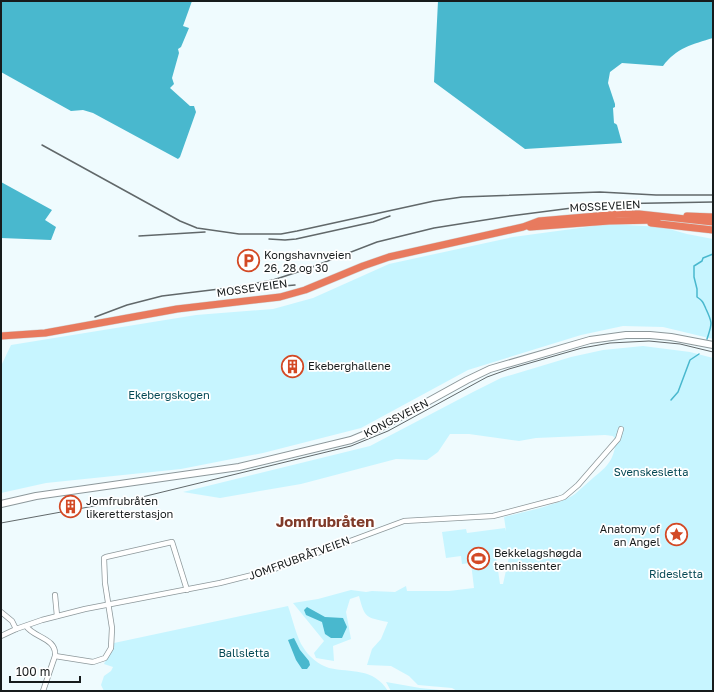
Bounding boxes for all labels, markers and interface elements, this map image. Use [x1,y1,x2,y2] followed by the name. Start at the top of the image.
[569,197,641,214] street label: MOSSEVEIEN
[235,248,261,274] parking icon: Kongshavnveien 26, 28 og 30
[264,248,351,274] place label: Kongshavnveien 26, 28 og 30
[216,276,288,299] street label: MOSSEVEIEN
[280,353,306,379] building icon: Ekeberghallene
[308,359,391,372] place label: Ekeberghallene
[128,388,210,401] park label: Ekebergskogen
[361,396,430,439] street label: KONGSVEIEN
[614,465,688,478] park label: Svenskesletta
[57,494,83,520] building icon: Jomfrubråten likeretterstasjon
[86,494,173,520] place label: Jomfrubråten likeretterstasjon
[276,512,374,530] district label: Jomfrubråten
[600,522,660,548] place label: Anatomy of an Angel
[663,522,689,548] place icon: Anatomy of an Angel
[246,533,351,582] street label: JOMFRUBRÅTVEIEN
[466,546,492,572] sports icon: Bekkelagshøgda tennissenter
[494,546,582,572] place label: Bekkelagshøgda tennissenter
[649,567,703,580] park label: Ridesletta
[218,646,270,659] park label: Ballsletta
[10,658,80,684] scale bar
[16,664,50,679] text: 100 m

